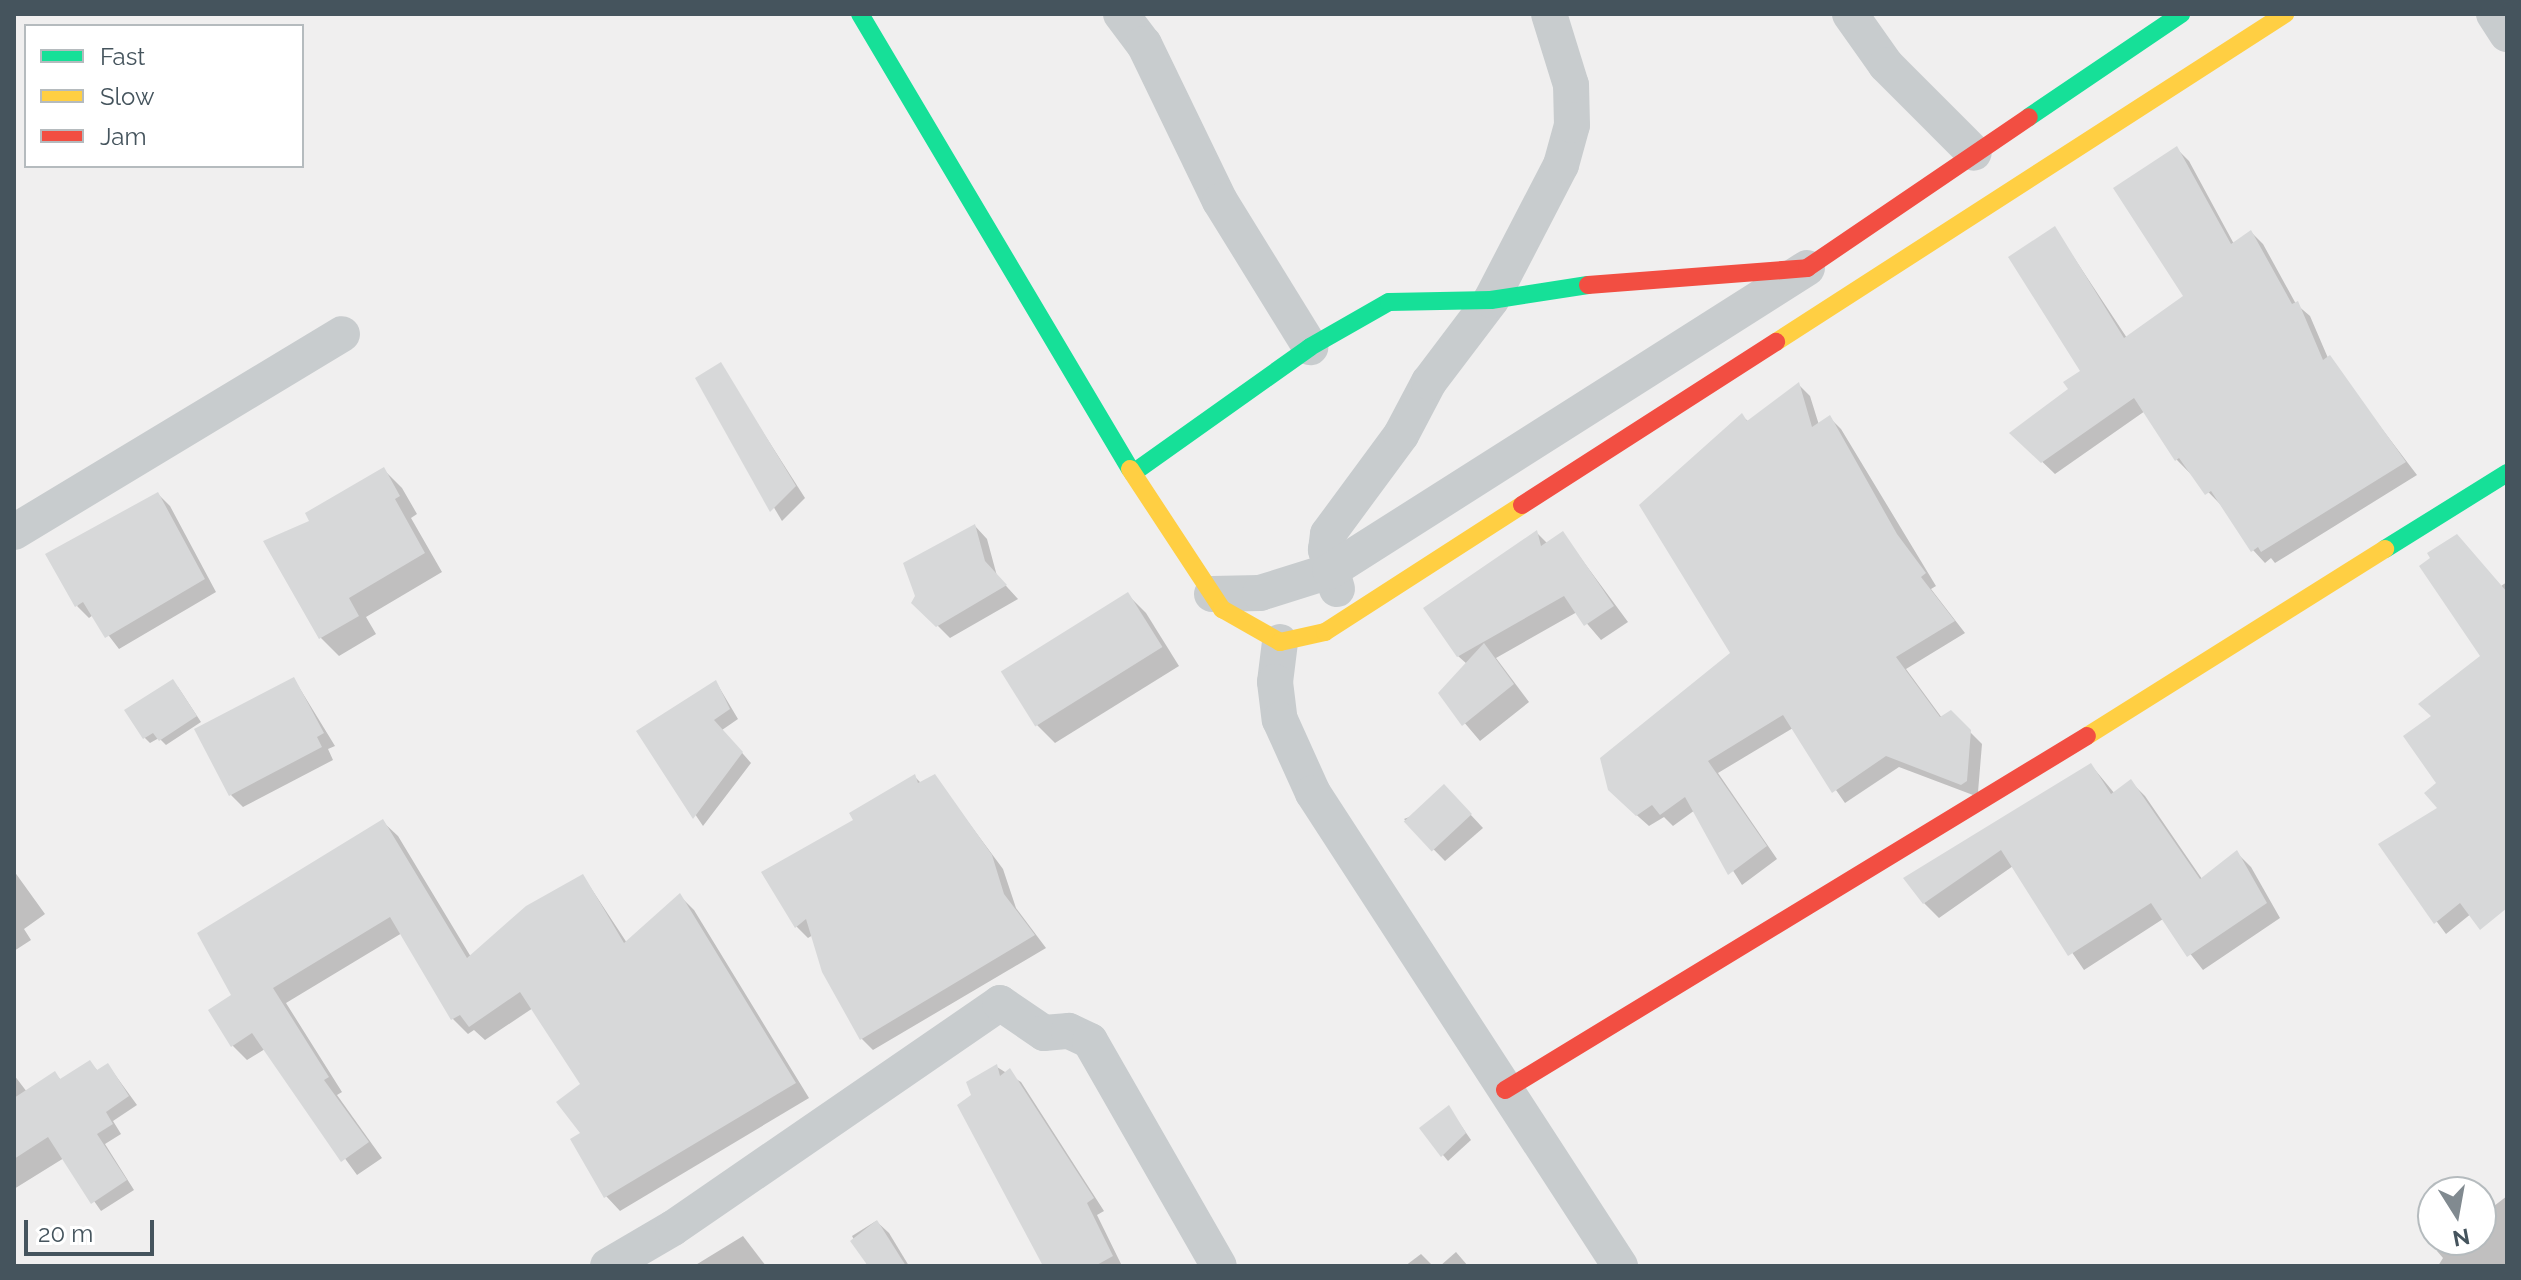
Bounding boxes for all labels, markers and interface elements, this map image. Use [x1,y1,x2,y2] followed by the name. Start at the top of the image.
[24,24,304,168] legend
[100,42,145,71] text: Fast
[100,82,154,111] text: Slow
[100,122,146,151] text: Jam
[2417,1176,2497,1256] north arrow
[28,1204,158,1254] scale bar
[38,1219,93,1248] text: 20 m
[2450,1223,2472,1252] text: N

